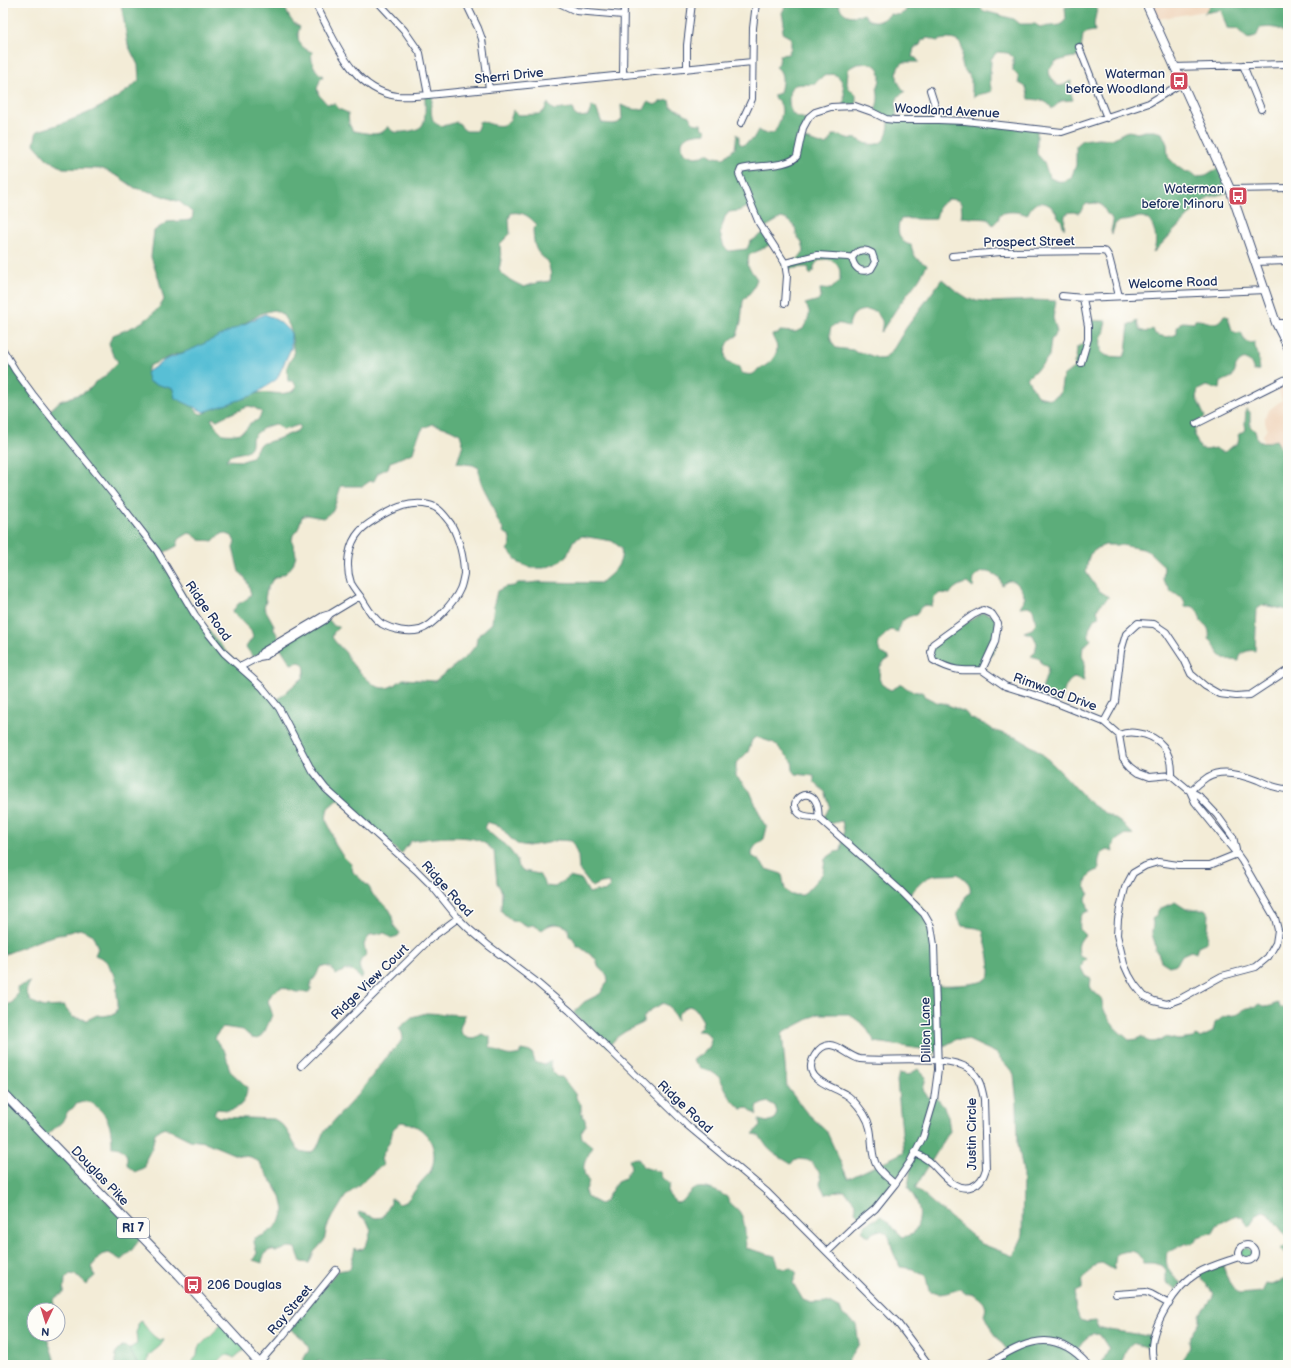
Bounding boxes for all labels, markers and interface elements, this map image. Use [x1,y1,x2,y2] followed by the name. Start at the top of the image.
[474,64,545,88] street label: Sherri Drive
[1066,66,1165,97] place label: Waterman before Woodland
[1168,70,1190,92] bus stop icon: Waterman before Woodland
[894,100,1000,122] street label: Woodland Avenue
[1142,181,1224,212] place label: Waterman before Minoru
[1227,185,1249,207] bus stop icon: Waterman before Minoru
[983,233,1075,251] street label: Prospect Street
[1128,273,1218,293] street label: Welcome Road
[181,578,235,644] street label: Ridge Road
[1011,669,1099,715] street label: Rimwood Drive
[418,858,476,920] street label: Ridge Road
[328,941,412,1023] street label: Ridge View Court
[917,997,935,1063] street label: Dillon Lane
[654,1077,716,1137] street label: Ridge Road
[964,1097,980,1170] street label: Justin Circle
[68,1143,133,1209] street label: Douglas Pike
[117,1218,149,1238] road number: RI 7
[182,1274,204,1296] bus stop icon: 206 Douglas
[207,1277,282,1293] place label: 206 Douglas
[264,1282,316,1338] street label: Ray Street
[26,1302,66,1342] north arrow
[41,1325,50,1338] text: N

